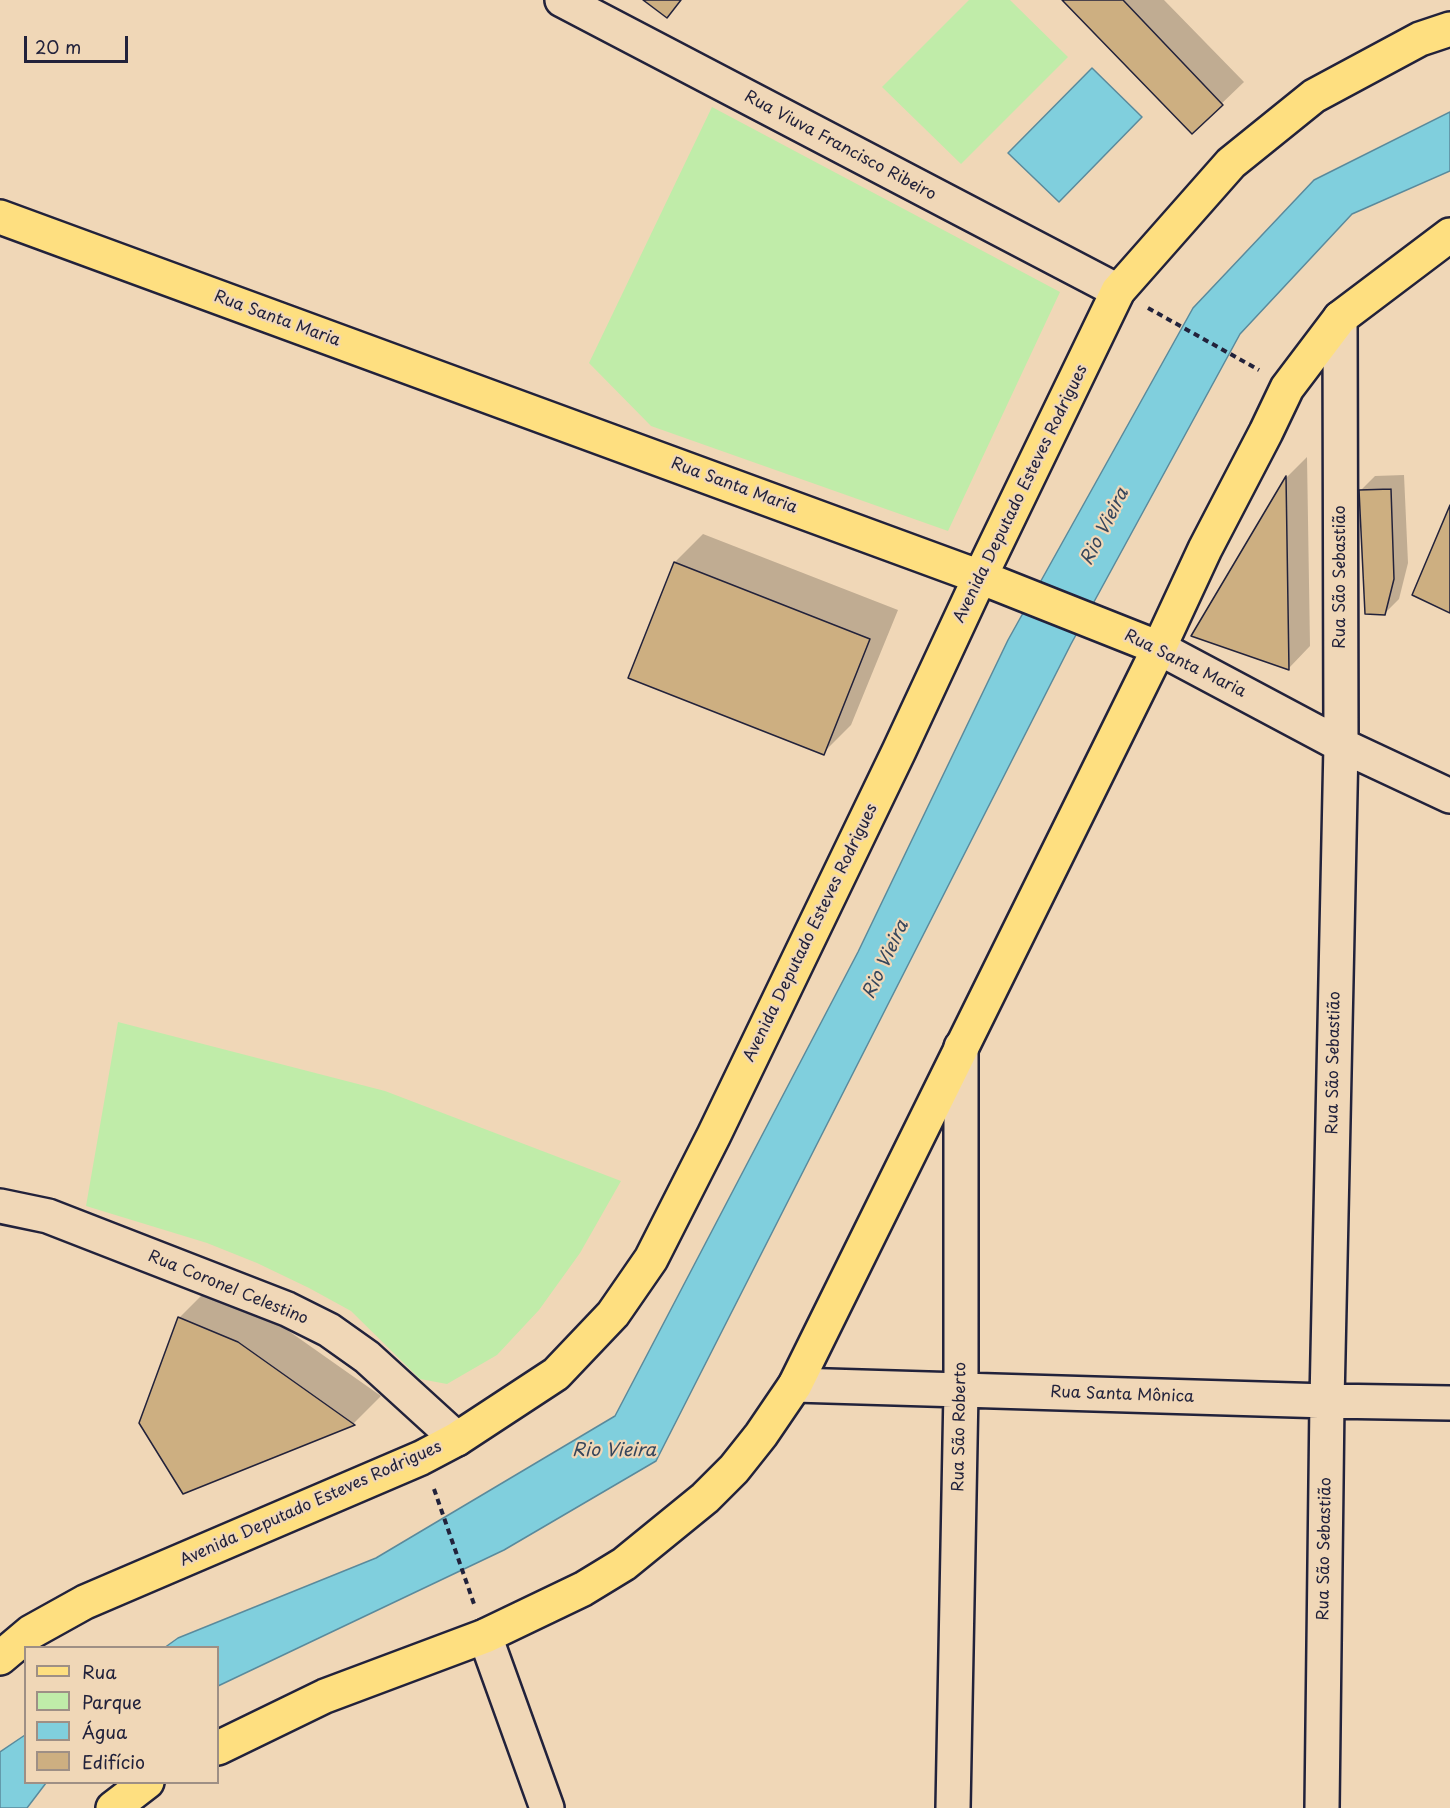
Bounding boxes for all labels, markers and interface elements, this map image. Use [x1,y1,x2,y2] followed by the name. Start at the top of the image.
[27,24,130,62] scale bar
[35,33,81,60] text: 20 m
[741,87,939,205] street label: Rua Viuva Francisco Ribeiro
[211,287,343,351] street label: Rua Santa Maria
[950,362,1092,626] street label: Avenida Deputado Esteves Rodrigues
[668,454,800,518] street label: Rua Santa Maria
[1076,485,1134,569] water label: Rio Vieira
[1331,505,1351,649] street label: Rua São Sebastião
[1121,626,1249,702] street label: Rua Santa Maria
[740,801,882,1065] street label: Avenida Deputado Esteves Rodrigues
[858,917,914,1003] water label: Rio Vieira
[1323,991,1345,1135] street label: Rua São Sebastião
[145,1247,311,1329] street label: Rua Coronel Celestino
[949,1362,971,1492] street label: Rua São Roberto
[1050,1383,1194,1407] street label: Rua Santa Mônica
[177,1437,445,1571] street label: Avenida Deputado Esteves Rodrigues
[572,1440,656,1462] water label: Rio Vieira
[1314,1477,1336,1621] street label: Rua São Sebastião
[24,1646,219,1784] legend
[82,1658,117,1685] text: Rua
[82,1688,142,1715] text: Parque
[82,1718,127,1745] text: Água
[82,1748,145,1775] text: Edifício

